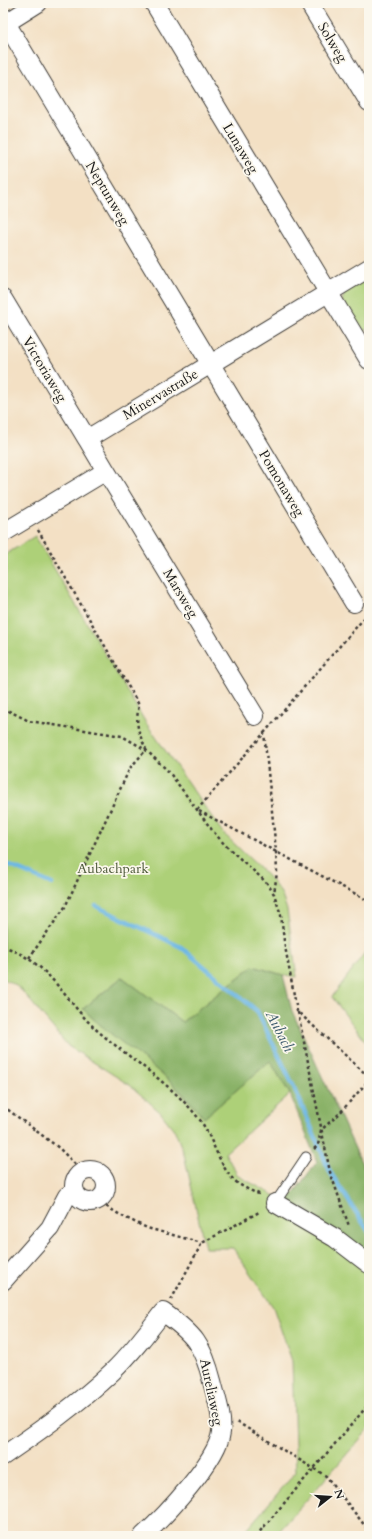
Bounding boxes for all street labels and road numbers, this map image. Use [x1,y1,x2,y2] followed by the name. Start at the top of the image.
[313,19,352,66] street label: Solweg
[218,120,263,177] street label: Lunaweg
[81,158,134,229] street label: Neptunweg
[18,333,72,406] street label: Victoriaweg
[119,364,201,424] street label: Minervastraße
[254,446,309,520] street label: Pomonaweg
[158,565,203,622] street label: Marsweg
[195,1357,228,1428] street label: Aureliaweg

